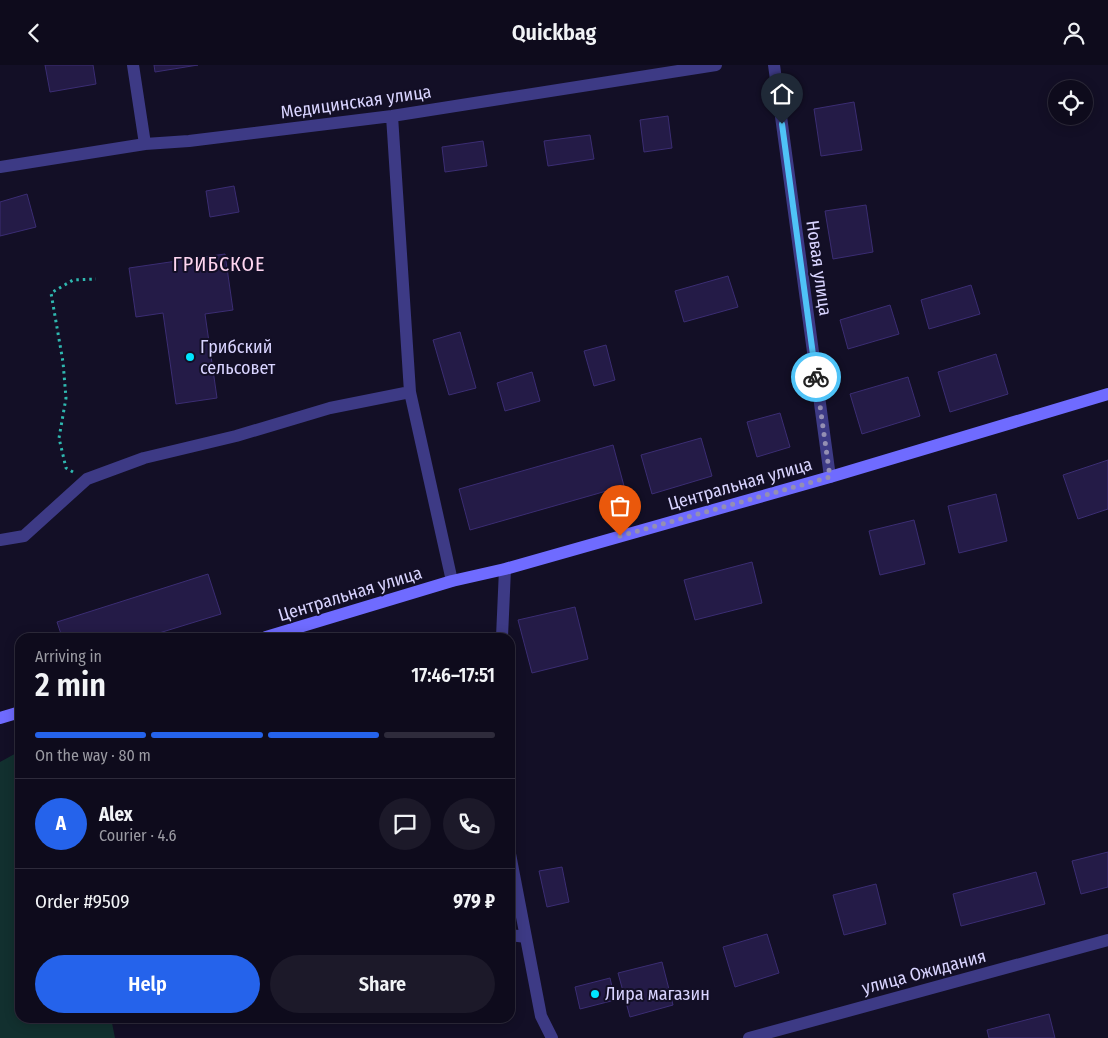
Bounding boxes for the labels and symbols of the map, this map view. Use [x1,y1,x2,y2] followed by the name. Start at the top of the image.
[761,73,803,124] pin
[279,81,433,123] street label: Медицинская улица
[801,219,837,317] street label: Новая улица
[173,252,265,276] district label: ГРИБСКОЕ
[200,336,276,379] place label: Грибский сельсовет
[184,351,196,363] marker: Грибский сельсовет
[791,352,841,402] courier
[665,453,815,515] street label: Центральная улица
[599,485,641,536] pin
[275,562,425,626] street label: Центральная улица
[859,945,989,999] street label: улица Ожидания
[605,983,710,1005] place label: Лира магазин
[589,988,601,1000] marker: Лира магазин

